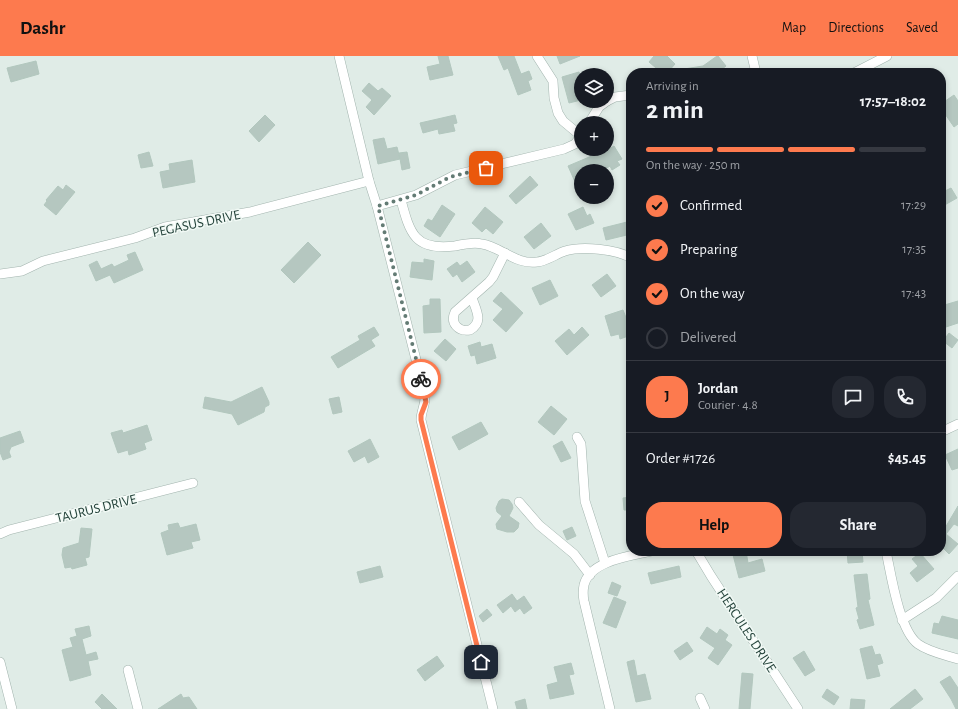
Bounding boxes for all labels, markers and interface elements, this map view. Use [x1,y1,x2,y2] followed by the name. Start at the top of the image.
[20,19,65,38] text: Dashr
[782,21,806,35] text: Map
[828,21,884,35] text: Directions
[906,21,938,35] text: Saved
[574,68,614,204] map controls
[574,68,614,108] button: layers
[646,80,699,93] text: Arriving in
[860,94,926,109] text: 17:57–18:02
[646,97,704,123] text: 2 min
[574,116,614,156] button: +
[469,151,503,185] pin
[475,157,497,179] icon: bag
[646,159,740,172] text: On the way · 250 m
[574,164,614,204] button: −
[646,195,668,217] icon: check
[680,198,742,213] text: Confirmed
[901,199,926,212] text: 17:29
[151,208,242,240] street label: PEGASUS DRIVE
[646,239,668,261] icon: check
[680,242,737,257] text: Preparing
[902,243,926,256] text: 17:35
[646,283,668,305] icon: check
[680,286,745,301] text: On the way
[902,287,926,300] text: 17:43
[680,330,737,345] text: Delivered
[401,359,441,399] courier
[410,368,432,390] icon: bike
[832,376,874,418] button: chat
[884,376,926,418] button: phone
[698,381,738,396] text: Jordan
[664,389,670,404] text: J
[698,399,758,412] text: Courier · 4.8
[646,451,715,466] text: Order #1726
[888,451,926,466] text: $45.45
[54,492,138,526] street label: TAURUS DRIVE
[646,502,782,548] button: Help
[790,502,926,548] button: Share
[714,586,778,675] street label: HERCULES DRIVE
[464,645,498,679] pin
[470,651,492,673] icon: home

